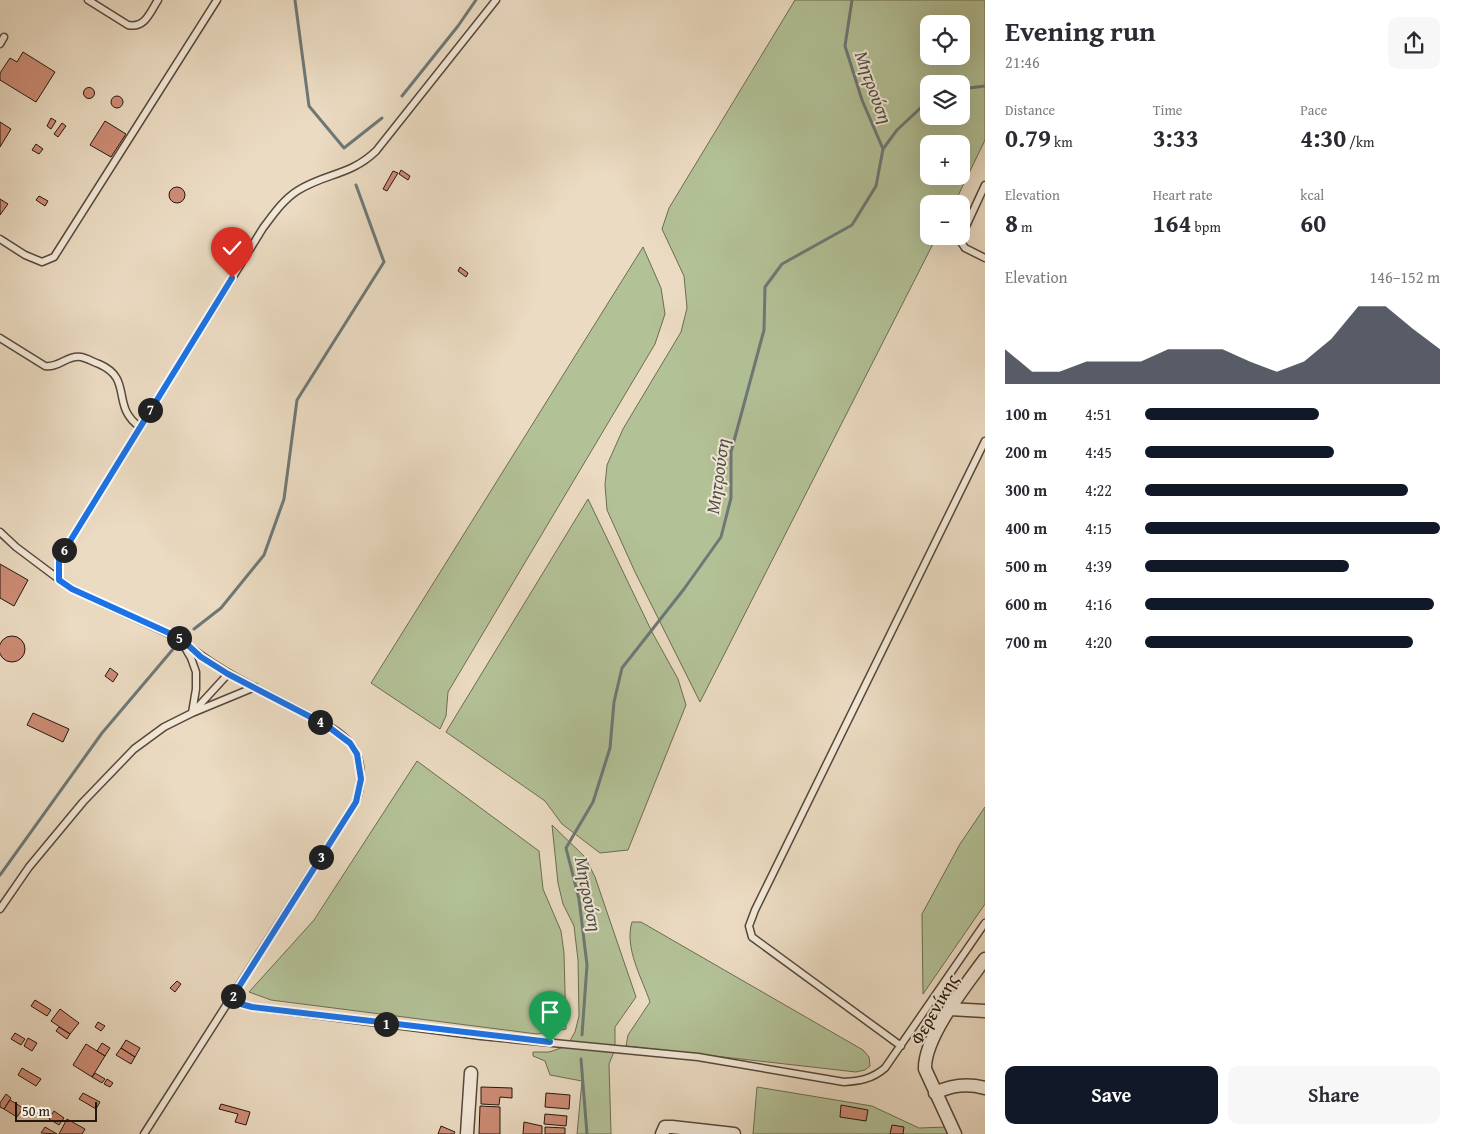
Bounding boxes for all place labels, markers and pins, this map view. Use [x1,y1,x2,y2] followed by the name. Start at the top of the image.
[211,227,253,278] pin
[138,398,162,422] pin: 7
[52,538,76,562] pin: 6
[166,626,192,650] pin: 5
[308,710,332,734] pin: 4
[308,844,334,870] pin: 3
[220,984,246,1008] pin: 2
[529,991,571,1042] pin
[374,1012,398,1036] pin: 1

